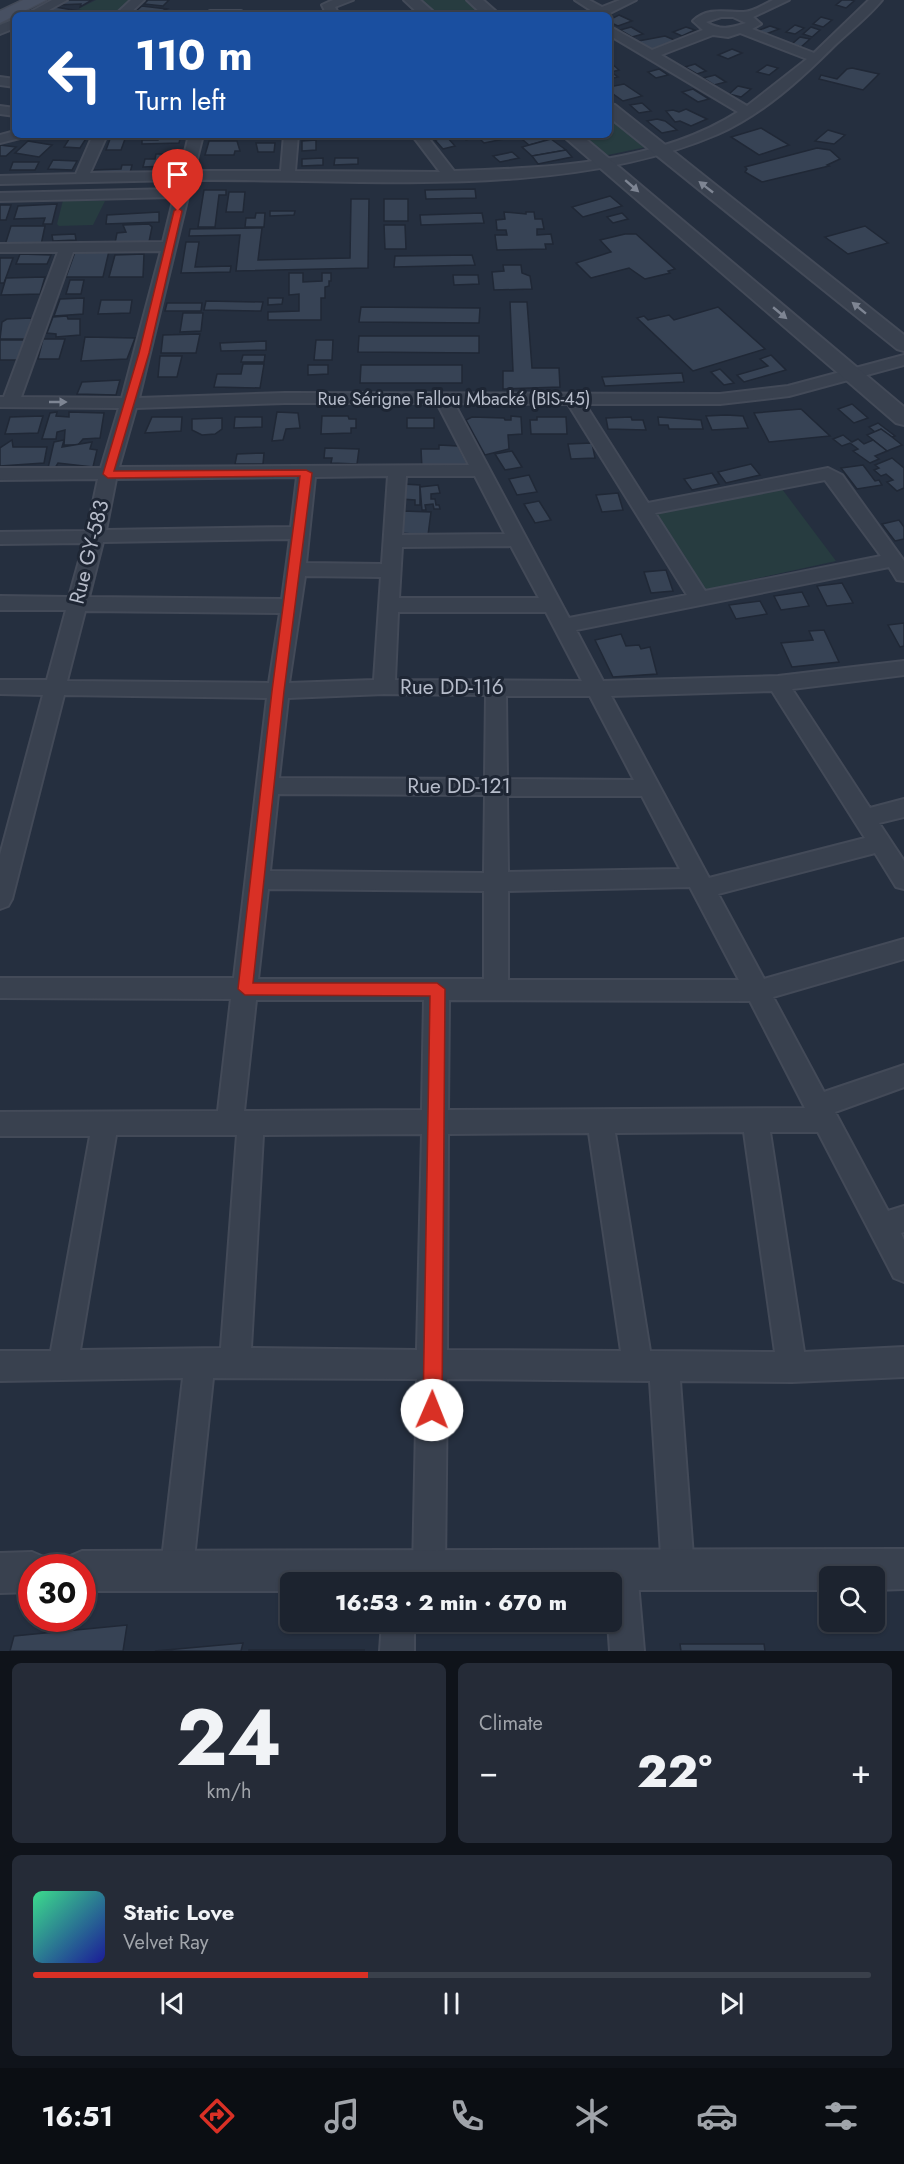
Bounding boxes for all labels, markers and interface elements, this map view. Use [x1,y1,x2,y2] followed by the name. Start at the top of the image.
[135,25,253,86] text: 110 m
[36,36,114,114] icon: left
[135,81,225,120] text: Turn left
[152,149,203,211] pin
[161,158,194,191] icon: arrive
[624,180,640,193] one-way arrow
[699,181,714,193] one-way arrow
[851,303,866,315] one-way arrow
[772,306,787,319] one-way arrow
[318,386,590,412] street label: Rue Sérigne Fallou Mbacké (BIS-45)
[49,397,68,407] one-way arrow
[62,497,116,607] street label: Rue GY-583
[400,672,504,702] street label: Rue DD-116
[407,771,511,801] street label: Rue DD-121
[400,1378,464,1442] position arrow
[18,1554,96,1632] speed limit sign: 30
[819,1566,885,1632] map controls
[819,1566,885,1632] button: search
[335,1586,567,1618] text: 16:53 · 2 min · 670 m
[176,1682,282,1794] text: 24
[479,1709,543,1738] text: Climate
[637,1739,712,1804] text: 22°
[479,1748,498,1795] text: −
[851,1748,871,1795] text: +
[206,1777,252,1806] text: km/h
[123,1896,234,1928] text: Static Love
[123,1928,209,1957] text: Velvet Ray
[156,1987,189,2020] icon: previous
[435,1987,468,2020] icon: pause
[715,1987,748,2020] icon: next
[196,2095,238,2137] icon: directions
[321,2095,363,2137] icon: music
[446,2095,488,2137] icon: phone
[571,2095,613,2137] icon: climate
[696,2095,738,2137] icon: car
[820,2095,862,2137] icon: filters
[41,2097,113,2136] text: 16:51

